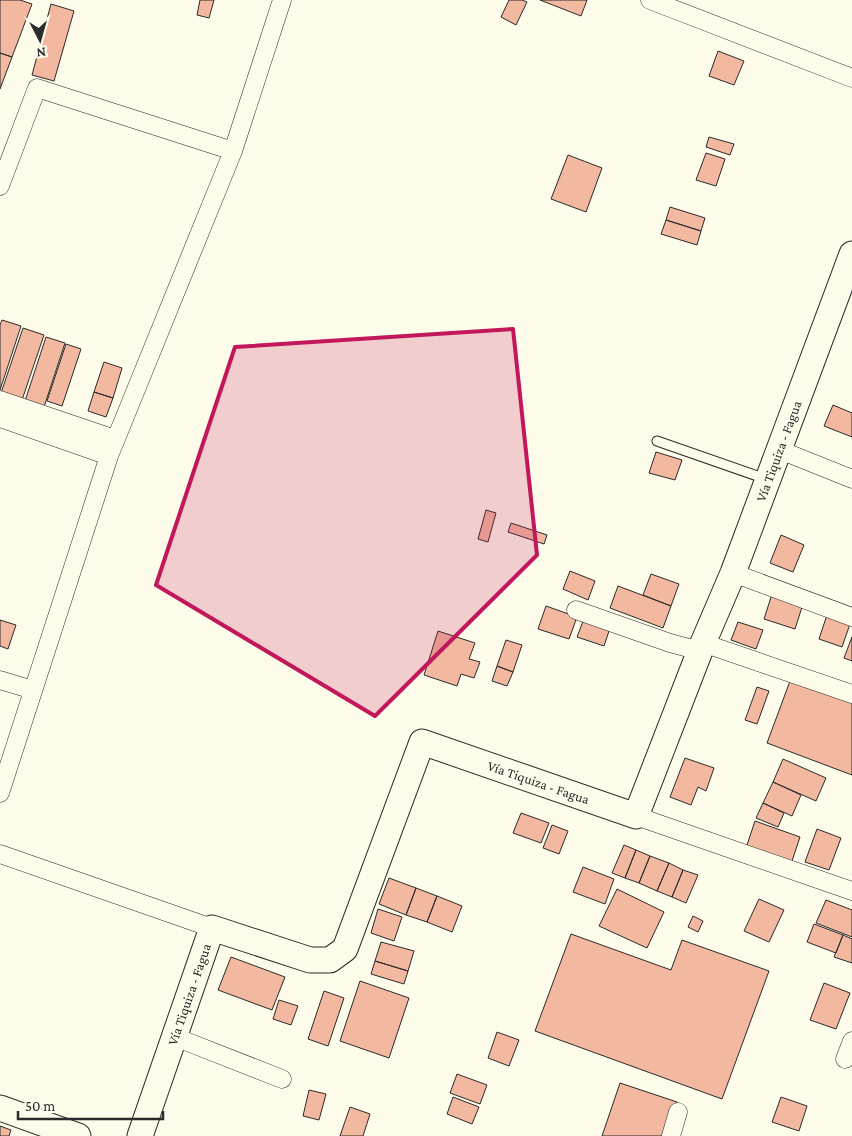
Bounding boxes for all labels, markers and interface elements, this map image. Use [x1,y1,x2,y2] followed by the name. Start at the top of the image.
[15,15,65,65] north arrow
[35,44,47,61] text: N
[752,398,805,504] street label: Vía Tiquiza - Fagua
[486,757,592,807] street label: Vía Tiquiza - Fagua
[164,941,214,1047] street label: Vía Tiquiza - Fagua
[18,1088,162,1120] scale bar
[25,1098,55,1114] text: 50 m

